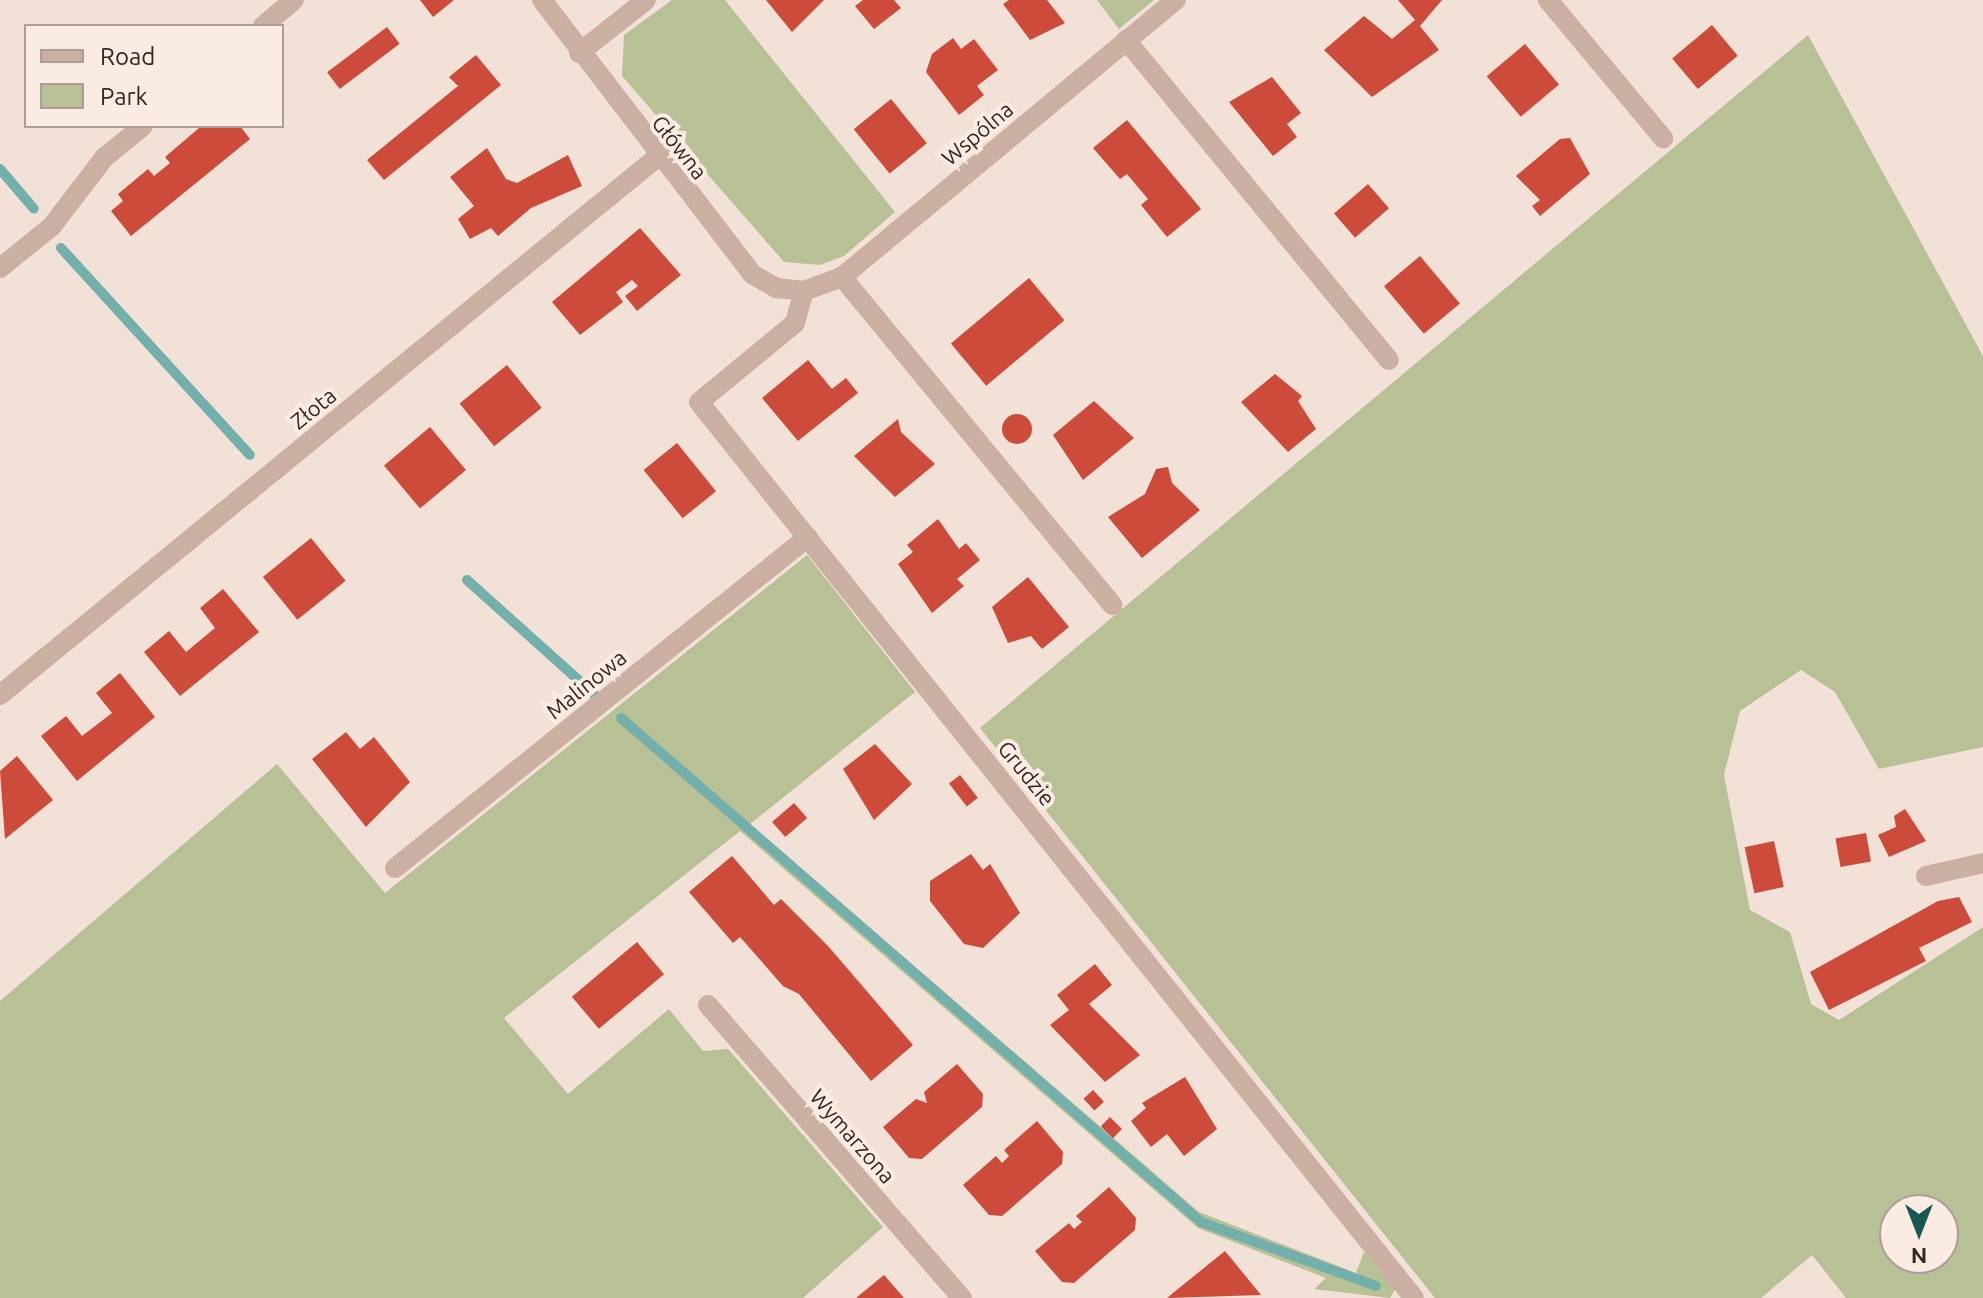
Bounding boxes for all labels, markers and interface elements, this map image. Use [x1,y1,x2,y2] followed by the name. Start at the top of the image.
[24,24,284,128] legend
[100,43,155,70] text: Road
[100,83,148,110] text: Park
[936,96,1018,170] street label: Wspólna
[647,110,713,184] street label: Główna
[285,382,341,434] street label: Złota
[541,644,631,724] street label: Malinowa
[993,735,1061,811] street label: Grudzie
[805,1083,901,1189] street label: Wymarzona
[1879,1194,1959,1274] north arrow
[1911,1244,1927,1269] text: N

